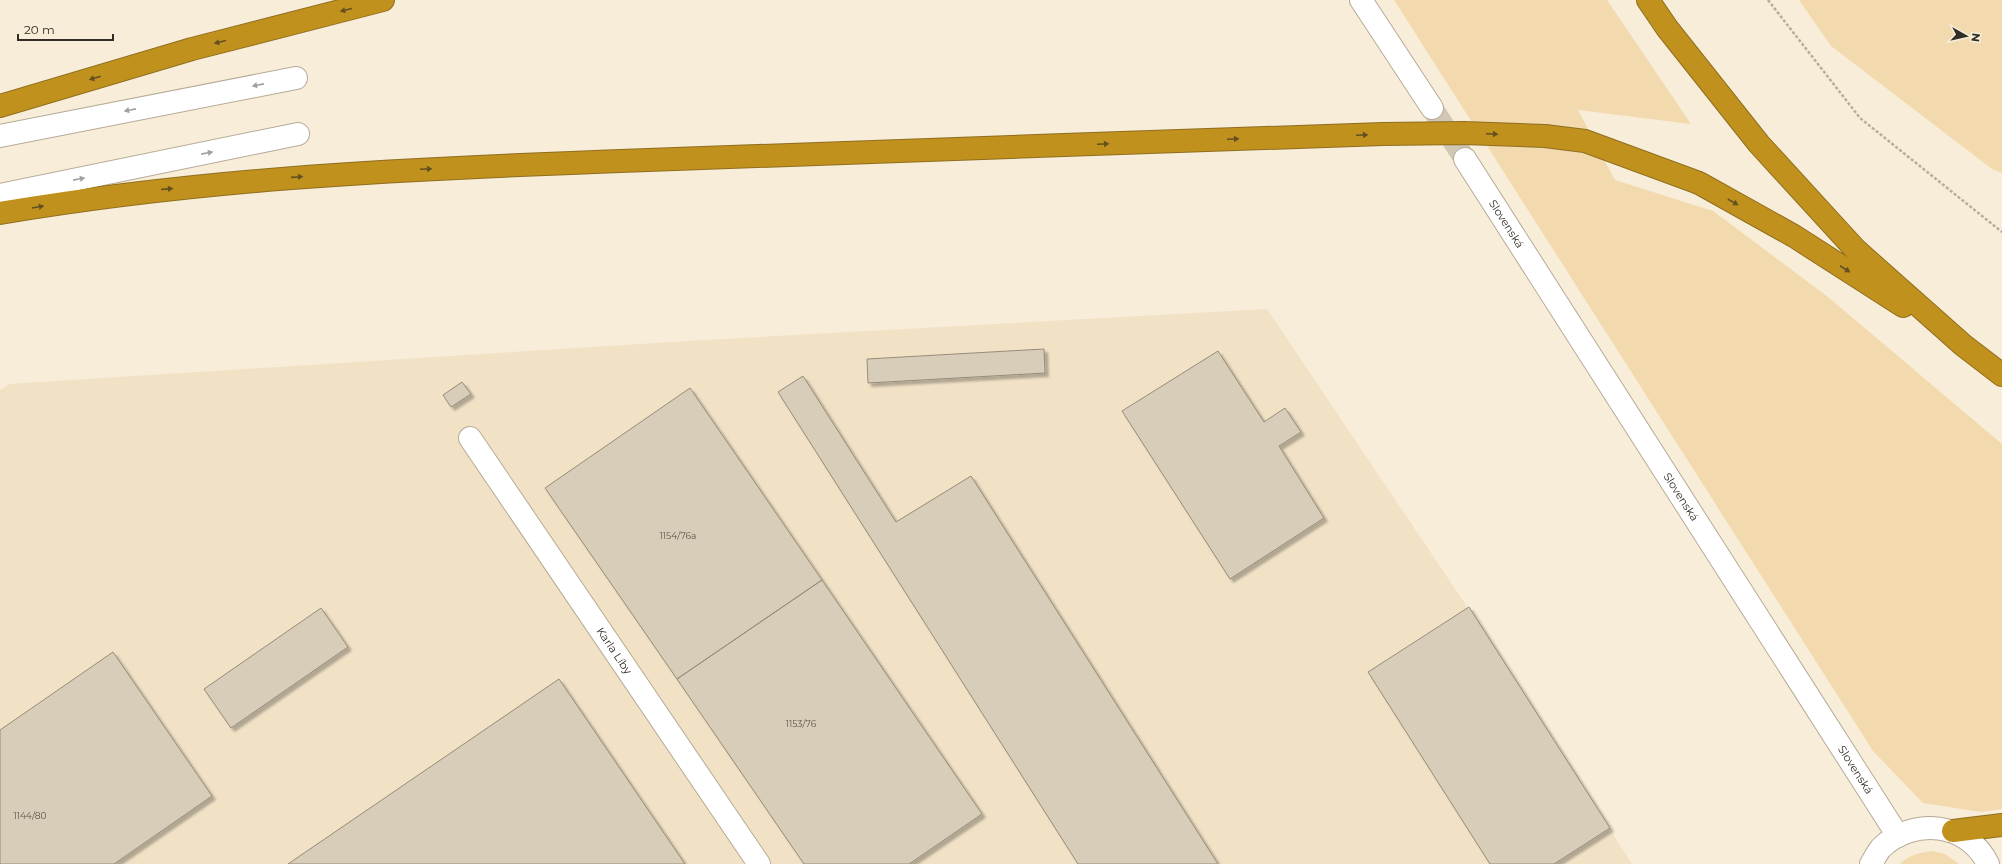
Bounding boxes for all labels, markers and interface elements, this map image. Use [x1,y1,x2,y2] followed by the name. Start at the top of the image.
[339,7,352,13] one-way arrow
[18,16,113,42] scale bar
[1946,16,1986,56] north arrow
[24,22,55,37] text: 20 m
[1968,32,1983,43] text: N
[214,39,226,45] one-way arrow
[89,75,101,81] one-way arrow
[252,82,264,88] one-way arrow
[124,108,137,114] one-way arrow
[1486,131,1499,137] one-way arrow
[1356,132,1369,138] one-way arrow
[1227,136,1239,143] one-way arrow
[1097,141,1110,147] one-way arrow
[201,150,213,156] one-way arrow
[420,165,432,172] one-way arrow
[291,174,303,181] one-way arrow
[73,175,86,181] one-way arrow
[161,185,173,192] one-way arrow
[1486,197,1527,251] street label: Slovenská
[1728,199,1739,206] one-way arrow
[32,203,45,209] one-way arrow
[1840,265,1850,273] one-way arrow
[1660,470,1702,524] street label: Slovenská
[660,530,696,541] house number: 1154/76a
[593,625,635,677] street label: Karla Líby
[786,718,817,729] house number: 1153/76
[1835,743,1876,797] street label: Slovenská
[13,810,47,821] house number: 1144/80

